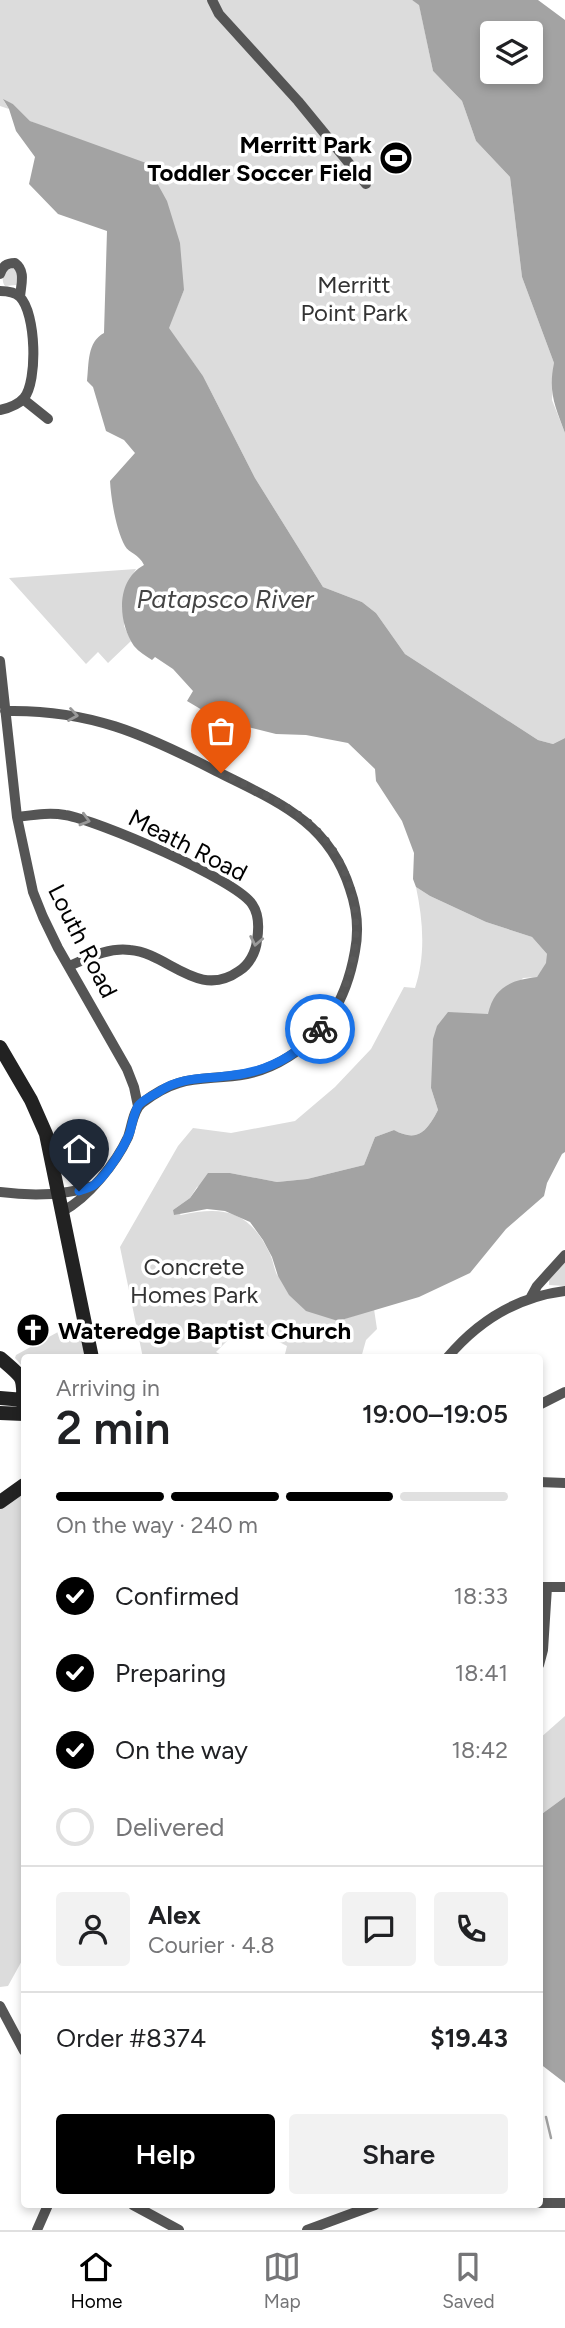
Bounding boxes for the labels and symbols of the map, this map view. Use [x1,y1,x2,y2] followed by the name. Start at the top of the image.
[147,130,372,187] place label: Merritt Park Toddler Soccer Field
[377,139,415,177] sports icon: Merritt Park Toddler Soccer Field
[300,270,408,327] park label: Merritt Point Park
[136,583,315,615] water label: Patapsco River
[191,701,251,773] pin
[68,707,79,722] one-way arrow
[124,803,252,887] street label: Meath Road
[78,811,90,826] one-way arrow
[42,879,124,1003] street label: Louth Road
[249,935,264,947] one-way arrow
[285,994,355,1064] courier
[49,1119,109,1191] pin
[130,1252,258,1309] park label: Concrete Homes Park
[14,1311,52,1349] church icon: Wateredge Baptist Church
[58,1316,351,1345] place label: Wateredge Baptist Church

